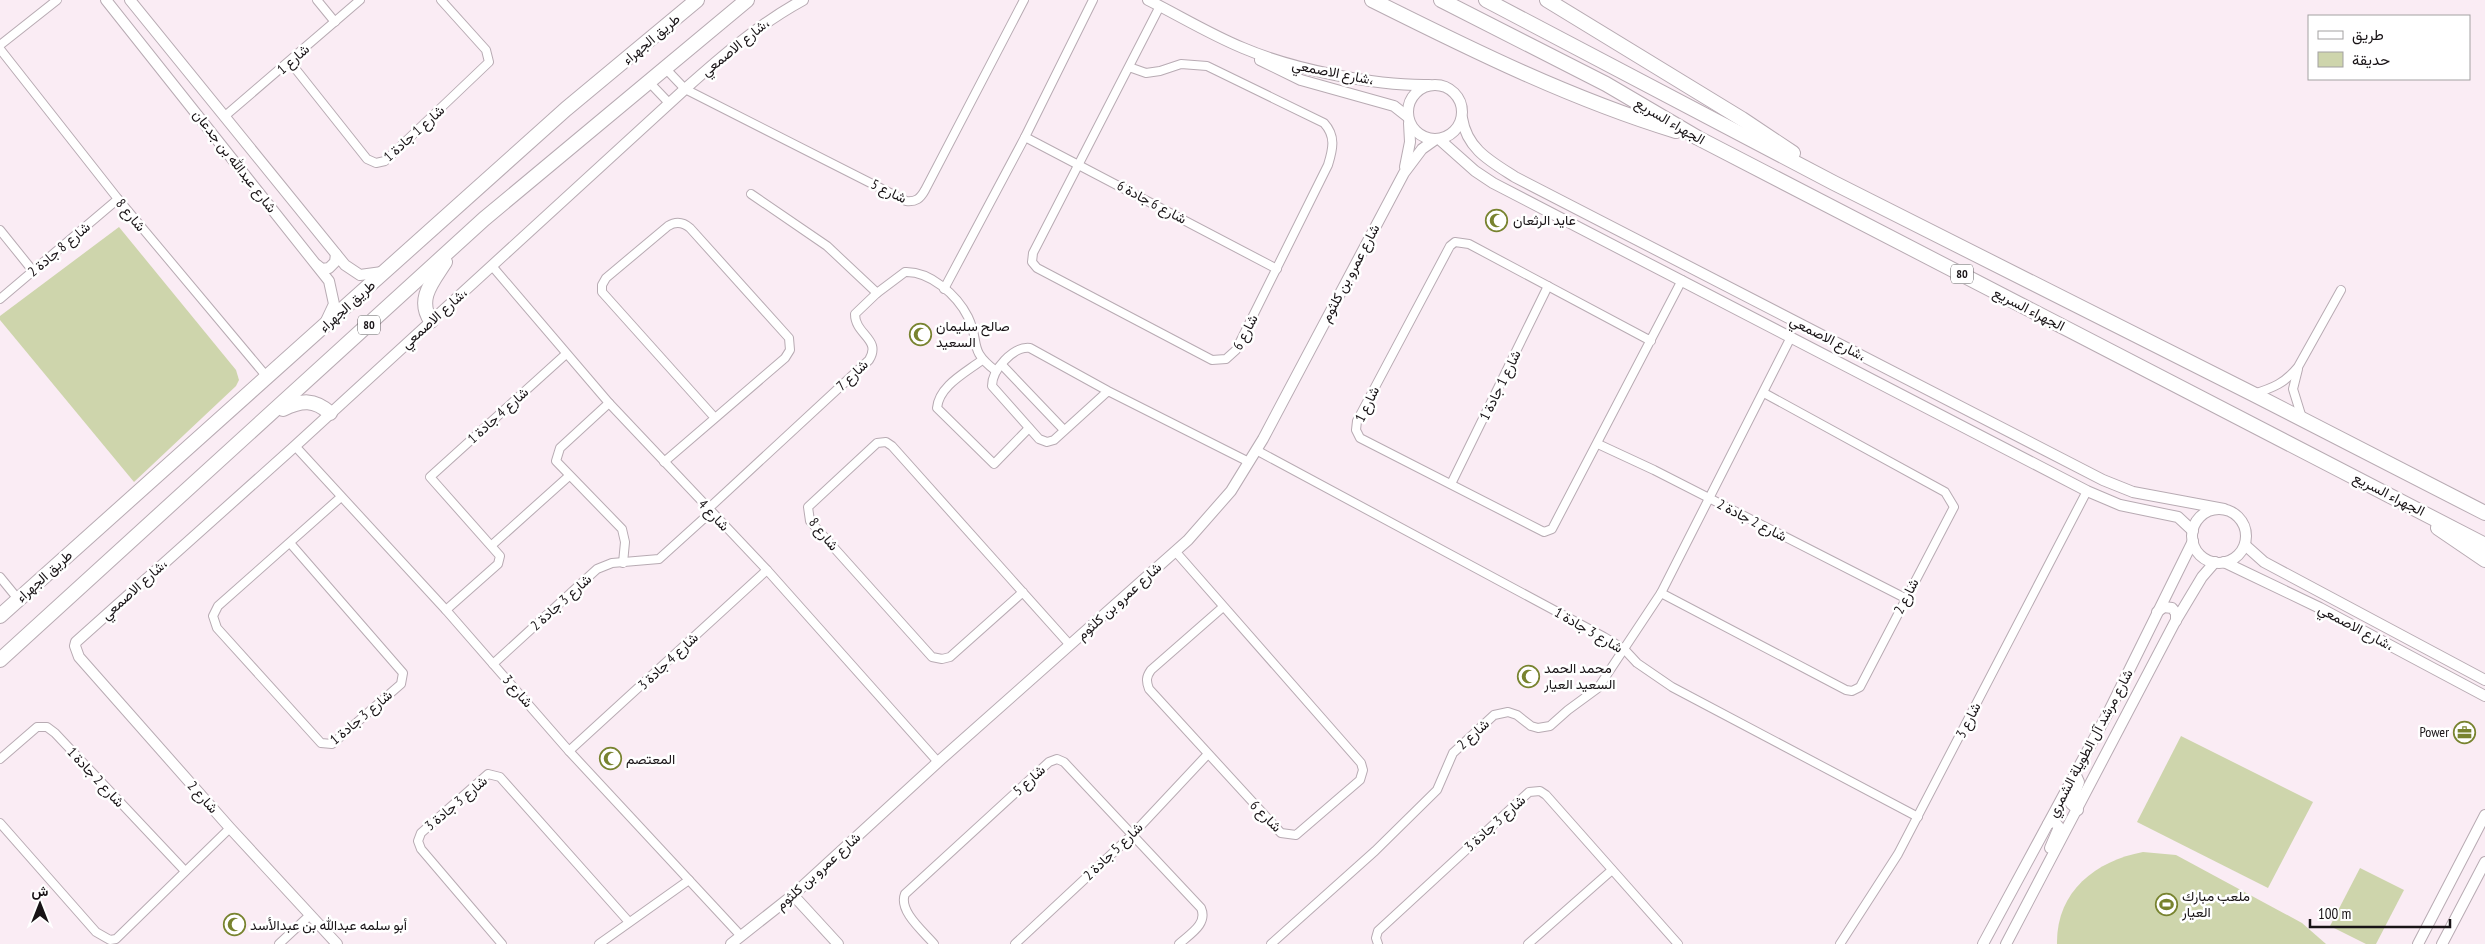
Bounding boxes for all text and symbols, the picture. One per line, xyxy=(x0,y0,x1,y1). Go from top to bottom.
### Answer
street label: طريق الجهراء xyxy=(618,10,684,68)
street label: شارع الاصمعي، xyxy=(697,14,775,82)
legend xyxy=(2308,15,2470,80)
text: طريق xyxy=(2352,25,2384,45)
street label: شارع 1 xyxy=(273,40,314,80)
text: حديقة xyxy=(2352,50,2390,69)
street label: شارع الاصمعي، xyxy=(1290,55,1375,92)
street label: الجهراء السريع xyxy=(1631,94,1708,150)
street label: شارع 1 جادة 1 xyxy=(380,101,450,167)
street label: شارع عبدالله بن جدعان xyxy=(188,106,281,217)
street label: شارع 5 xyxy=(867,175,910,209)
street label: شارع 6 جادة 6 xyxy=(1113,176,1190,230)
street label: شارع 8 xyxy=(111,195,150,236)
mosque icon: عايد الرثعان xyxy=(1485,208,1509,232)
place label: عايد الرثعان xyxy=(1513,211,1576,229)
street label: شارع 8 جادة 2 xyxy=(24,218,95,282)
street label: شارع عمرو بن كلثوم xyxy=(1317,221,1385,326)
road number: 80 xyxy=(1951,264,1973,284)
street label: طريق الجهراء xyxy=(315,276,379,336)
street label: الجهراء السريع xyxy=(1989,283,2068,337)
street label: شارع الاصمعي، xyxy=(397,284,473,355)
street label: شارع 6 xyxy=(1228,311,1264,354)
street label: شارع الاصمعي، xyxy=(1786,311,1869,368)
road number: 80 xyxy=(358,316,380,334)
place label: صالح سليمان السعيد xyxy=(936,317,1010,351)
mosque icon: صالح سليمان السعيد xyxy=(908,322,932,346)
street label: شارع 1 جادة 1 xyxy=(1475,347,1527,424)
street label: شارع 7 xyxy=(832,356,873,396)
street label: شارع 4 جادة 1 xyxy=(464,383,534,449)
street label: شارع 1 xyxy=(1351,383,1385,426)
street label: الجهراء السريع xyxy=(2349,468,2428,522)
street label: شارع 4 xyxy=(693,495,733,536)
street label: شارع 2 جادة 2 xyxy=(1713,495,1790,547)
street label: شارع 8 xyxy=(804,514,843,555)
street label: طريق الجهراء xyxy=(12,546,76,606)
street label: شارع الاصمعي، xyxy=(97,555,173,626)
street label: شارع عمرو بن كلثوم xyxy=(1073,558,1167,645)
street label: شارع 3 جادة 2 xyxy=(527,570,597,636)
street label: شارع 2 xyxy=(1889,575,1924,618)
street label: شارع الاصمعي، xyxy=(2314,600,2397,657)
street label: شارع 3 جادة 1 xyxy=(1551,603,1626,659)
street label: شارع 4 جادة 3 xyxy=(634,629,703,695)
place label: محمد الحمد السعيد العيار xyxy=(1543,659,1615,693)
mosque icon: محمد الحمد السعيد العيار xyxy=(1516,664,1540,688)
street label: شارع مرشد آل الطويلة الشمري xyxy=(2043,666,2139,821)
street label: شارع 3 xyxy=(497,671,537,712)
street label: شارع 3 جادة 1 xyxy=(326,686,397,750)
street label: شارع 3 xyxy=(1951,699,1986,742)
street label: شارع 2 xyxy=(1453,715,1494,755)
office icon: Power xyxy=(2453,720,2477,744)
place label: Power xyxy=(2419,723,2449,741)
street label: شارع 2 جادة 1 xyxy=(62,743,128,812)
mosque icon: المعتصم xyxy=(598,747,622,771)
place label: المعتصم xyxy=(626,750,675,768)
street label: شارع 5 xyxy=(1009,761,1050,801)
street label: شارع 3 جادة 3 xyxy=(421,772,492,836)
street label: شارع 2 xyxy=(182,777,222,818)
street label: شارع 3 جادة 3 xyxy=(1461,791,1531,857)
street label: شارع 6 xyxy=(1245,796,1286,837)
street label: شارع 5 جادة 2 xyxy=(1079,818,1148,885)
street label: شارع عمرو بن كلثوم xyxy=(772,828,866,915)
north arrow xyxy=(15,879,65,929)
text: ش xyxy=(32,882,49,900)
place label: ملعب مبارك العيار xyxy=(2181,887,2250,921)
sports icon: ملعب مبارك العيار xyxy=(2154,892,2178,916)
scale bar xyxy=(2310,896,2450,928)
text: 100 m xyxy=(2318,904,2351,923)
mosque icon: أبو سلمه عبدالله بن عبدالأسد xyxy=(222,913,246,937)
place label: أبو سلمه عبدالله بن عبدالأسد xyxy=(250,916,407,934)

